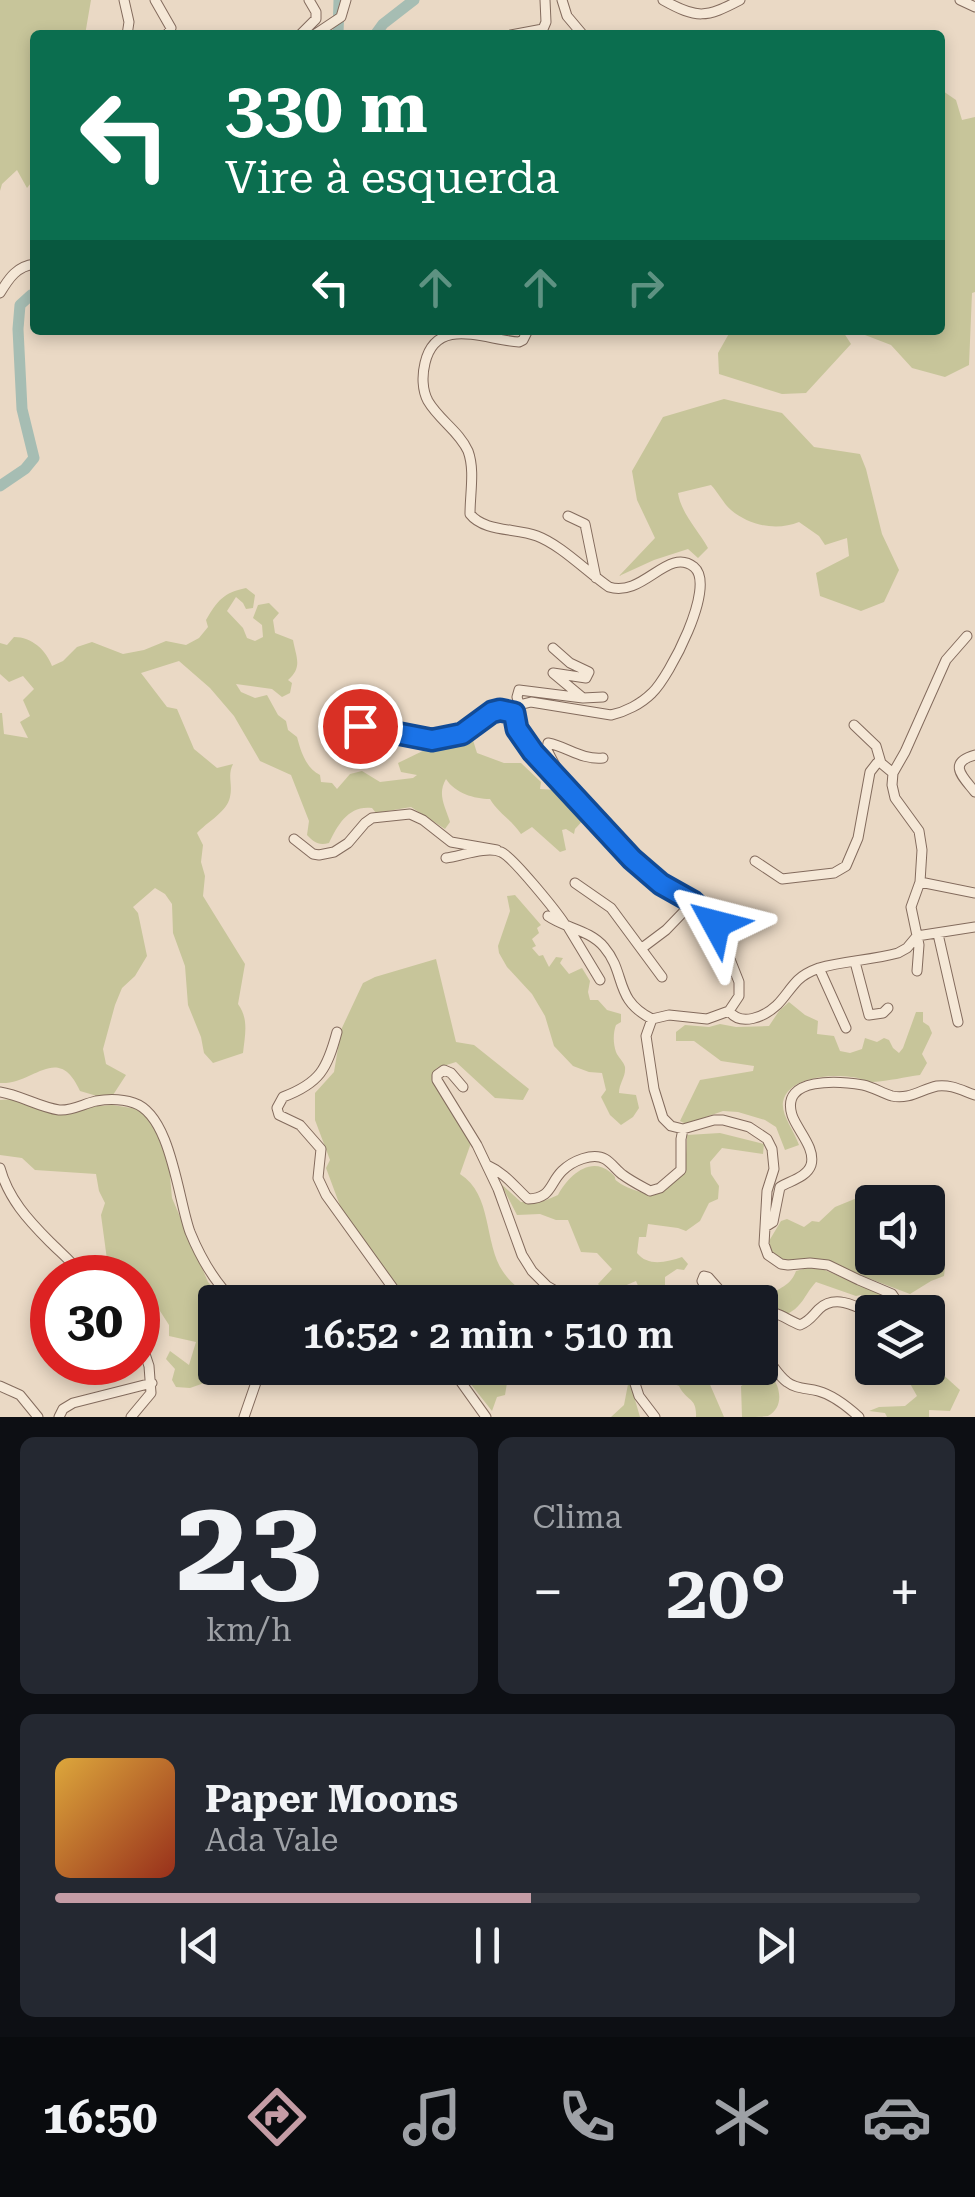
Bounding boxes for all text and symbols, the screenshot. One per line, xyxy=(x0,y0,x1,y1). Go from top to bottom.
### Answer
text: 330 m xyxy=(225,67,428,149)
icon: left xyxy=(60,70,190,200)
text: Vire à esquerda xyxy=(225,151,559,204)
icon: left xyxy=(303,260,358,315)
icon: ahead xyxy=(408,260,463,315)
icon: ahead xyxy=(513,260,568,315)
icon: right xyxy=(618,260,673,315)
pin xyxy=(318,684,403,769)
icon: arrive xyxy=(333,699,388,754)
position arrow xyxy=(664,872,768,976)
map controls xyxy=(855,1185,945,1385)
button: sound xyxy=(855,1185,945,1275)
speed limit sign: 30 xyxy=(30,1255,160,1385)
button: layers xyxy=(855,1295,945,1385)
text: 16:52 · 2 min · 510 m xyxy=(303,1313,674,1357)
text: 23 xyxy=(176,1469,322,1622)
text: Clima xyxy=(533,1498,622,1536)
text: 20° xyxy=(666,1548,787,1636)
text: − xyxy=(533,1560,563,1624)
text: + xyxy=(889,1560,920,1624)
text: km/h xyxy=(206,1611,292,1649)
text: Paper Moons xyxy=(205,1777,458,1821)
text: Ada Vale xyxy=(205,1821,338,1859)
icon: previous xyxy=(172,1918,227,1973)
icon: pause xyxy=(460,1918,515,1973)
icon: next xyxy=(748,1918,803,1973)
icon: directions xyxy=(242,2082,312,2152)
icon: music xyxy=(397,2082,467,2152)
icon: phone xyxy=(552,2082,622,2152)
icon: climate xyxy=(707,2082,777,2152)
icon: car xyxy=(862,2082,932,2152)
text: 16:50 xyxy=(43,2091,157,2144)

